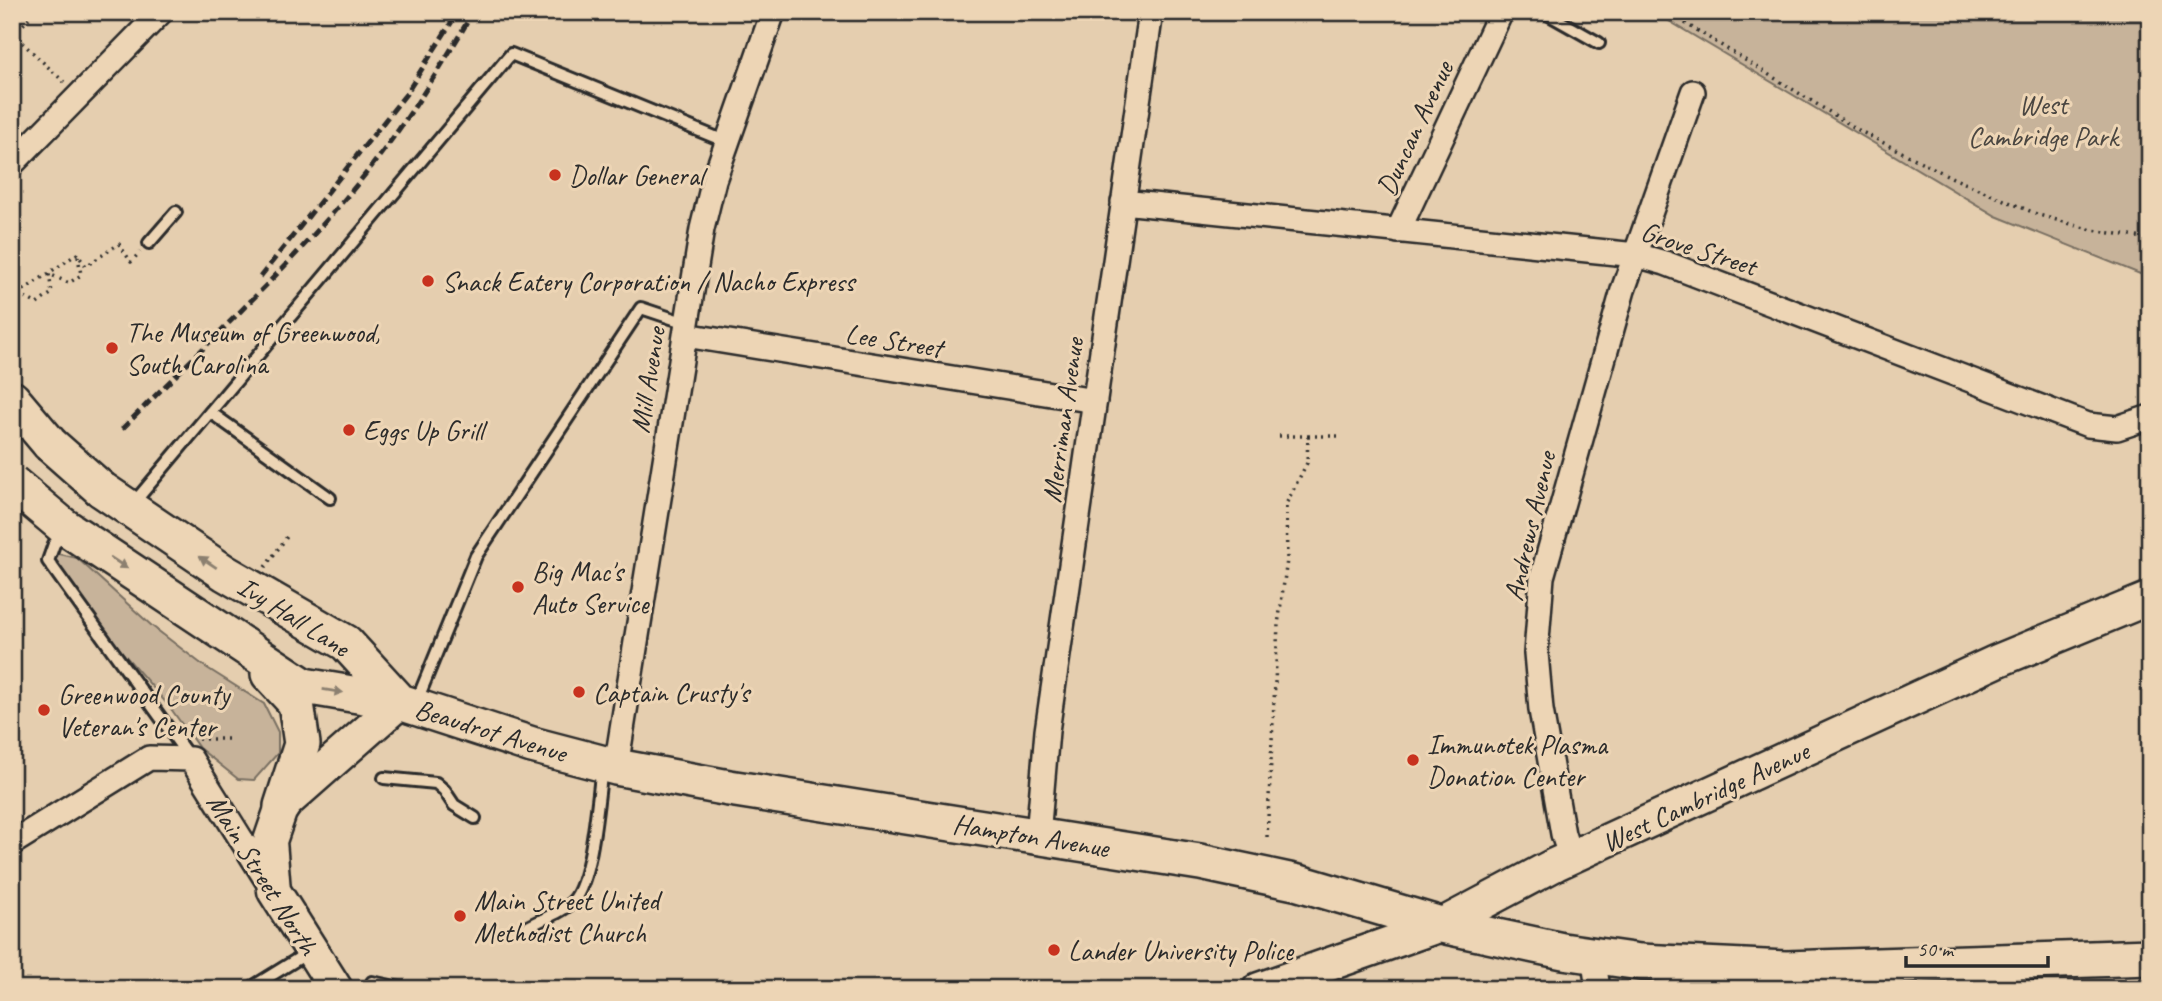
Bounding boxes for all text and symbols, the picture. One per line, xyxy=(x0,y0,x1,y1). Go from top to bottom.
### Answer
street label: Duncan Avenue xyxy=(1368,54,1462,201)
park label: West Cambridge Park xyxy=(1968,87,2121,154)
place label: Dollar General xyxy=(569,158,709,193)
marker: Dollar General xyxy=(547,167,563,183)
street label: Grove Street xyxy=(1637,213,1764,284)
place label: Snack Eatery Corporation / Nacho Express xyxy=(442,264,857,299)
marker: Snack Eatery Corporation / Nacho Express xyxy=(420,273,436,289)
place label: The Museum of Greenwood, South Carolina xyxy=(126,315,380,382)
street label: Lee Street xyxy=(843,316,948,366)
street label: Mill Avenue xyxy=(622,323,673,435)
street label: Merriman Avenue xyxy=(1034,334,1092,505)
marker: The Museum of Greenwood, South Carolina xyxy=(104,340,120,356)
place label: Eggs Up Grill xyxy=(363,413,489,448)
marker: Eggs Up Grill xyxy=(341,422,357,438)
street label: Andrews Avenue xyxy=(1495,446,1564,604)
place label: Big Mac's Auto Service xyxy=(532,554,650,621)
one-way arrow xyxy=(198,555,218,568)
one-way arrow xyxy=(109,556,128,569)
street label: Ivy Hall Lane xyxy=(231,568,358,665)
marker: Big Mac's Auto Service xyxy=(510,579,526,595)
place label: Captain Crusty's xyxy=(593,675,751,710)
place label: Greenwood County Veteran's Center xyxy=(58,677,232,744)
marker: Captain Crusty's xyxy=(571,684,587,700)
one-way arrow xyxy=(322,686,344,697)
street label: Beaudrot Avenue xyxy=(411,691,573,771)
marker: Greenwood County Veteran's Center xyxy=(36,702,52,718)
place label: Immunotek Plasma Donation Center xyxy=(1427,727,1609,794)
street label: West Cambridge Avenue xyxy=(1596,732,1816,860)
marker: Immunotek Plasma Donation Center xyxy=(1405,752,1421,768)
street label: Main Street North xyxy=(199,787,327,963)
street label: Hampton Avenue xyxy=(951,806,1113,865)
place label: Main Street United Methodist Church xyxy=(474,883,663,950)
marker: Main Street United Methodist Church xyxy=(452,908,468,924)
scale bar xyxy=(1906,924,2048,968)
place label: Lander University Police xyxy=(1068,933,1295,968)
text: 50 m xyxy=(1917,936,1955,962)
marker: Lander University Police xyxy=(1046,942,1062,958)

